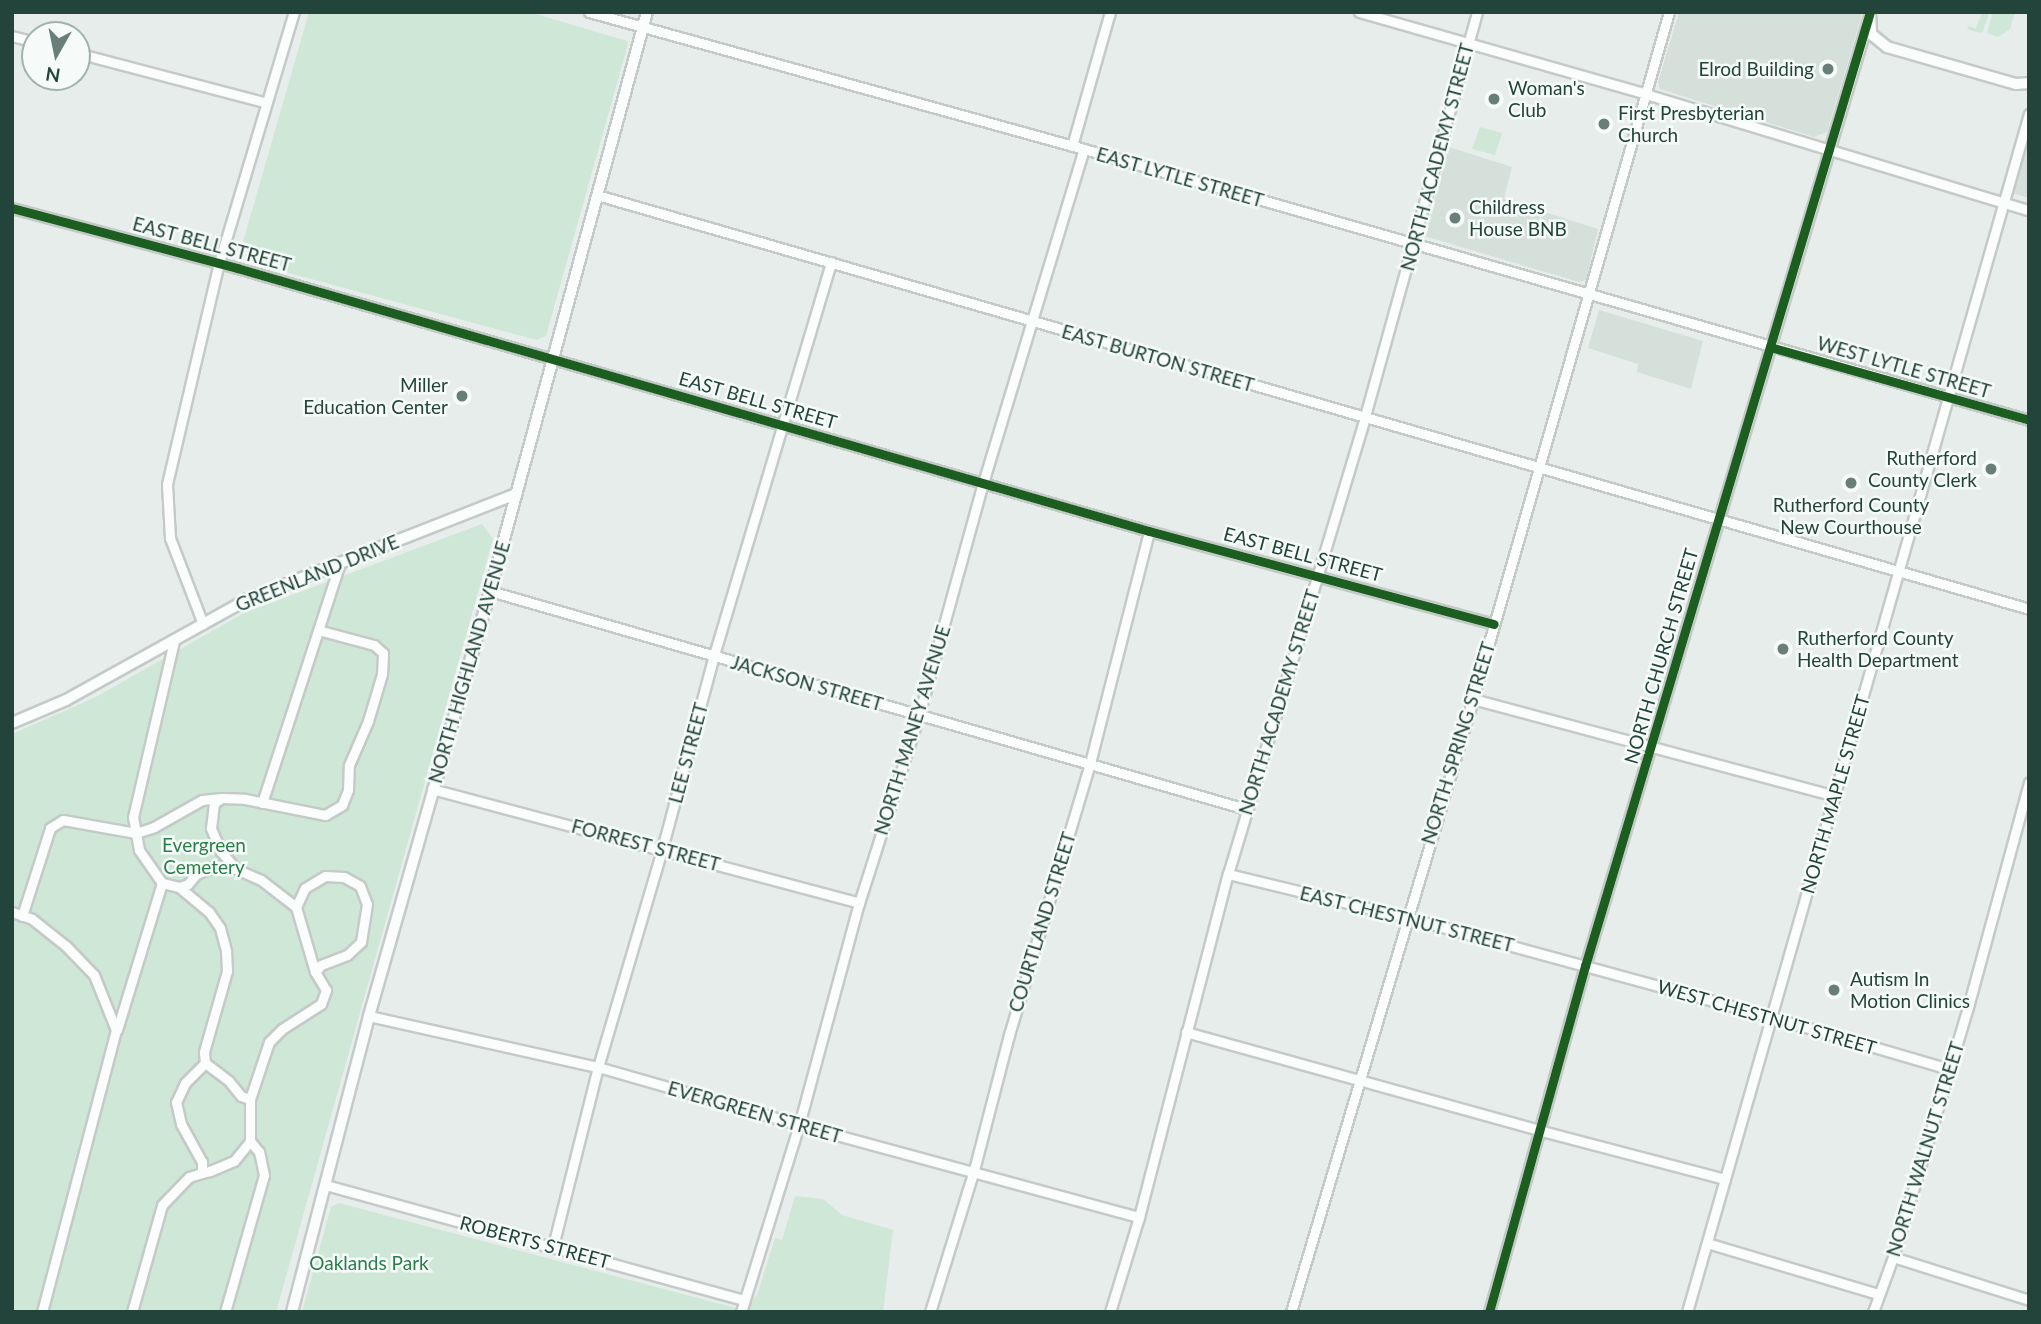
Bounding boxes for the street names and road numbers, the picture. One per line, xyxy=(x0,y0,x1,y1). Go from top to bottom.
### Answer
street label: NORTH ACADEMY STREET xyxy=(1395,40,1479,274)
street label: EAST LYTLE STREET xyxy=(1093,142,1267,212)
street label: EAST BELL STREET xyxy=(130,212,294,276)
street label: EAST BURTON STREET xyxy=(1059,320,1257,396)
street label: WEST LYTLE STREET xyxy=(1814,331,1994,403)
street label: EAST BELL STREET xyxy=(676,366,840,434)
street label: EAST BELL STREET xyxy=(1221,522,1385,586)
street label: GREENLAND DRIVE xyxy=(232,530,402,616)
street label: NORTH HIGHLAND AVENUE xyxy=(423,538,515,786)
street label: NORTH CHURCH STREET xyxy=(1619,546,1703,766)
street label: NORTH ACADEMY STREET xyxy=(1234,586,1324,818)
street label: NORTH MANEY AVENUE xyxy=(869,622,955,838)
street label: NORTH SPRING STREET xyxy=(1416,639,1500,847)
street label: JACKSON STREET xyxy=(728,650,886,716)
street label: NORTH MAPLE STREET xyxy=(1796,692,1874,896)
street label: LEE STREET xyxy=(664,700,712,806)
street label: FORREST STREET xyxy=(569,814,723,876)
street label: COURTLAND STREET xyxy=(1004,829,1080,1015)
street label: EAST CHESTNUT STREET xyxy=(1297,881,1517,957)
street label: WEST CHESTNUT STREET xyxy=(1654,975,1880,1059)
street label: NORTH WALNUT STREET xyxy=(1881,1038,1969,1260)
street label: EVERGREEN STREET xyxy=(665,1076,845,1148)
street label: ROBERTS STREET xyxy=(457,1211,613,1273)

